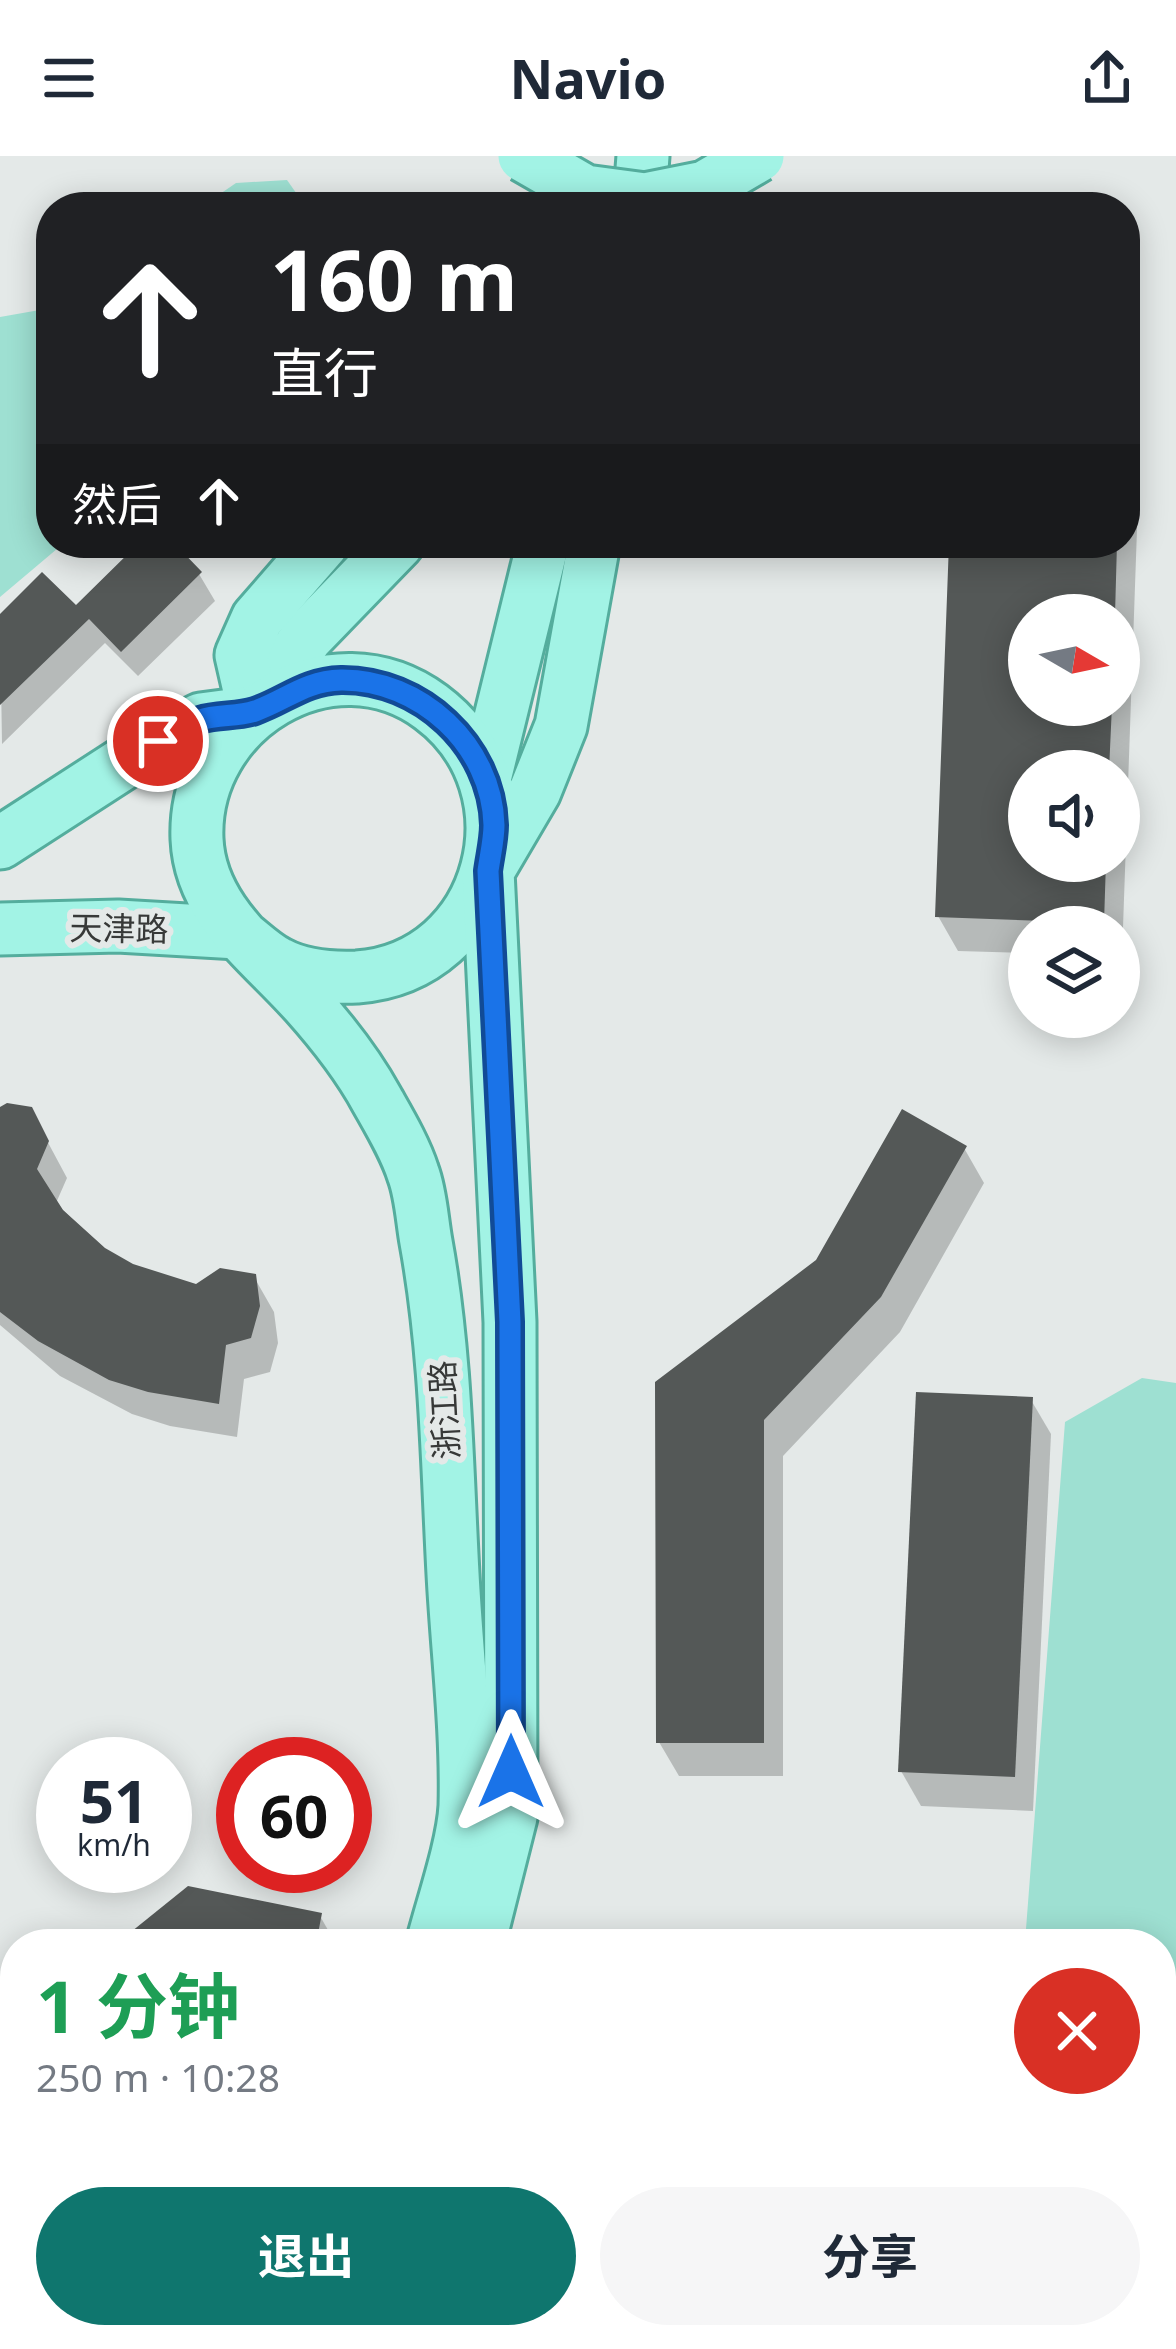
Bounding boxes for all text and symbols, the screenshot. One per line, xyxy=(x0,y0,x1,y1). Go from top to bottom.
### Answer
text: Navio xyxy=(510,41,666,115)
icon: menu xyxy=(36,45,102,111)
icon: share xyxy=(1074,45,1140,111)
text: 160 m xyxy=(270,221,518,336)
icon: ahead xyxy=(72,240,228,396)
text: 直行 xyxy=(270,335,378,409)
icon: ahead xyxy=(186,468,252,534)
text: 然后 xyxy=(72,473,162,534)
north arrow xyxy=(1008,594,1140,726)
map controls xyxy=(1008,594,1140,1038)
pin xyxy=(107,690,209,792)
icon: arrive xyxy=(125,708,191,774)
button: sound xyxy=(1008,750,1140,882)
street label: 天津路 xyxy=(69,905,169,951)
button: layers xyxy=(1008,906,1140,1038)
street label: 浙江路 xyxy=(419,1359,469,1461)
position arrow xyxy=(448,1709,574,1835)
speed limit sign: 60 xyxy=(216,1737,372,1893)
text: 51 xyxy=(80,1759,148,1841)
text: km/h xyxy=(77,1824,151,1865)
text: 1 分钟 xyxy=(36,1956,240,2054)
button: close xyxy=(1014,1968,1140,2094)
text: 250 m · 10:28 xyxy=(36,2050,280,2103)
button: 退出 xyxy=(36,2187,576,2325)
button: 分享 xyxy=(600,2187,1140,2325)

